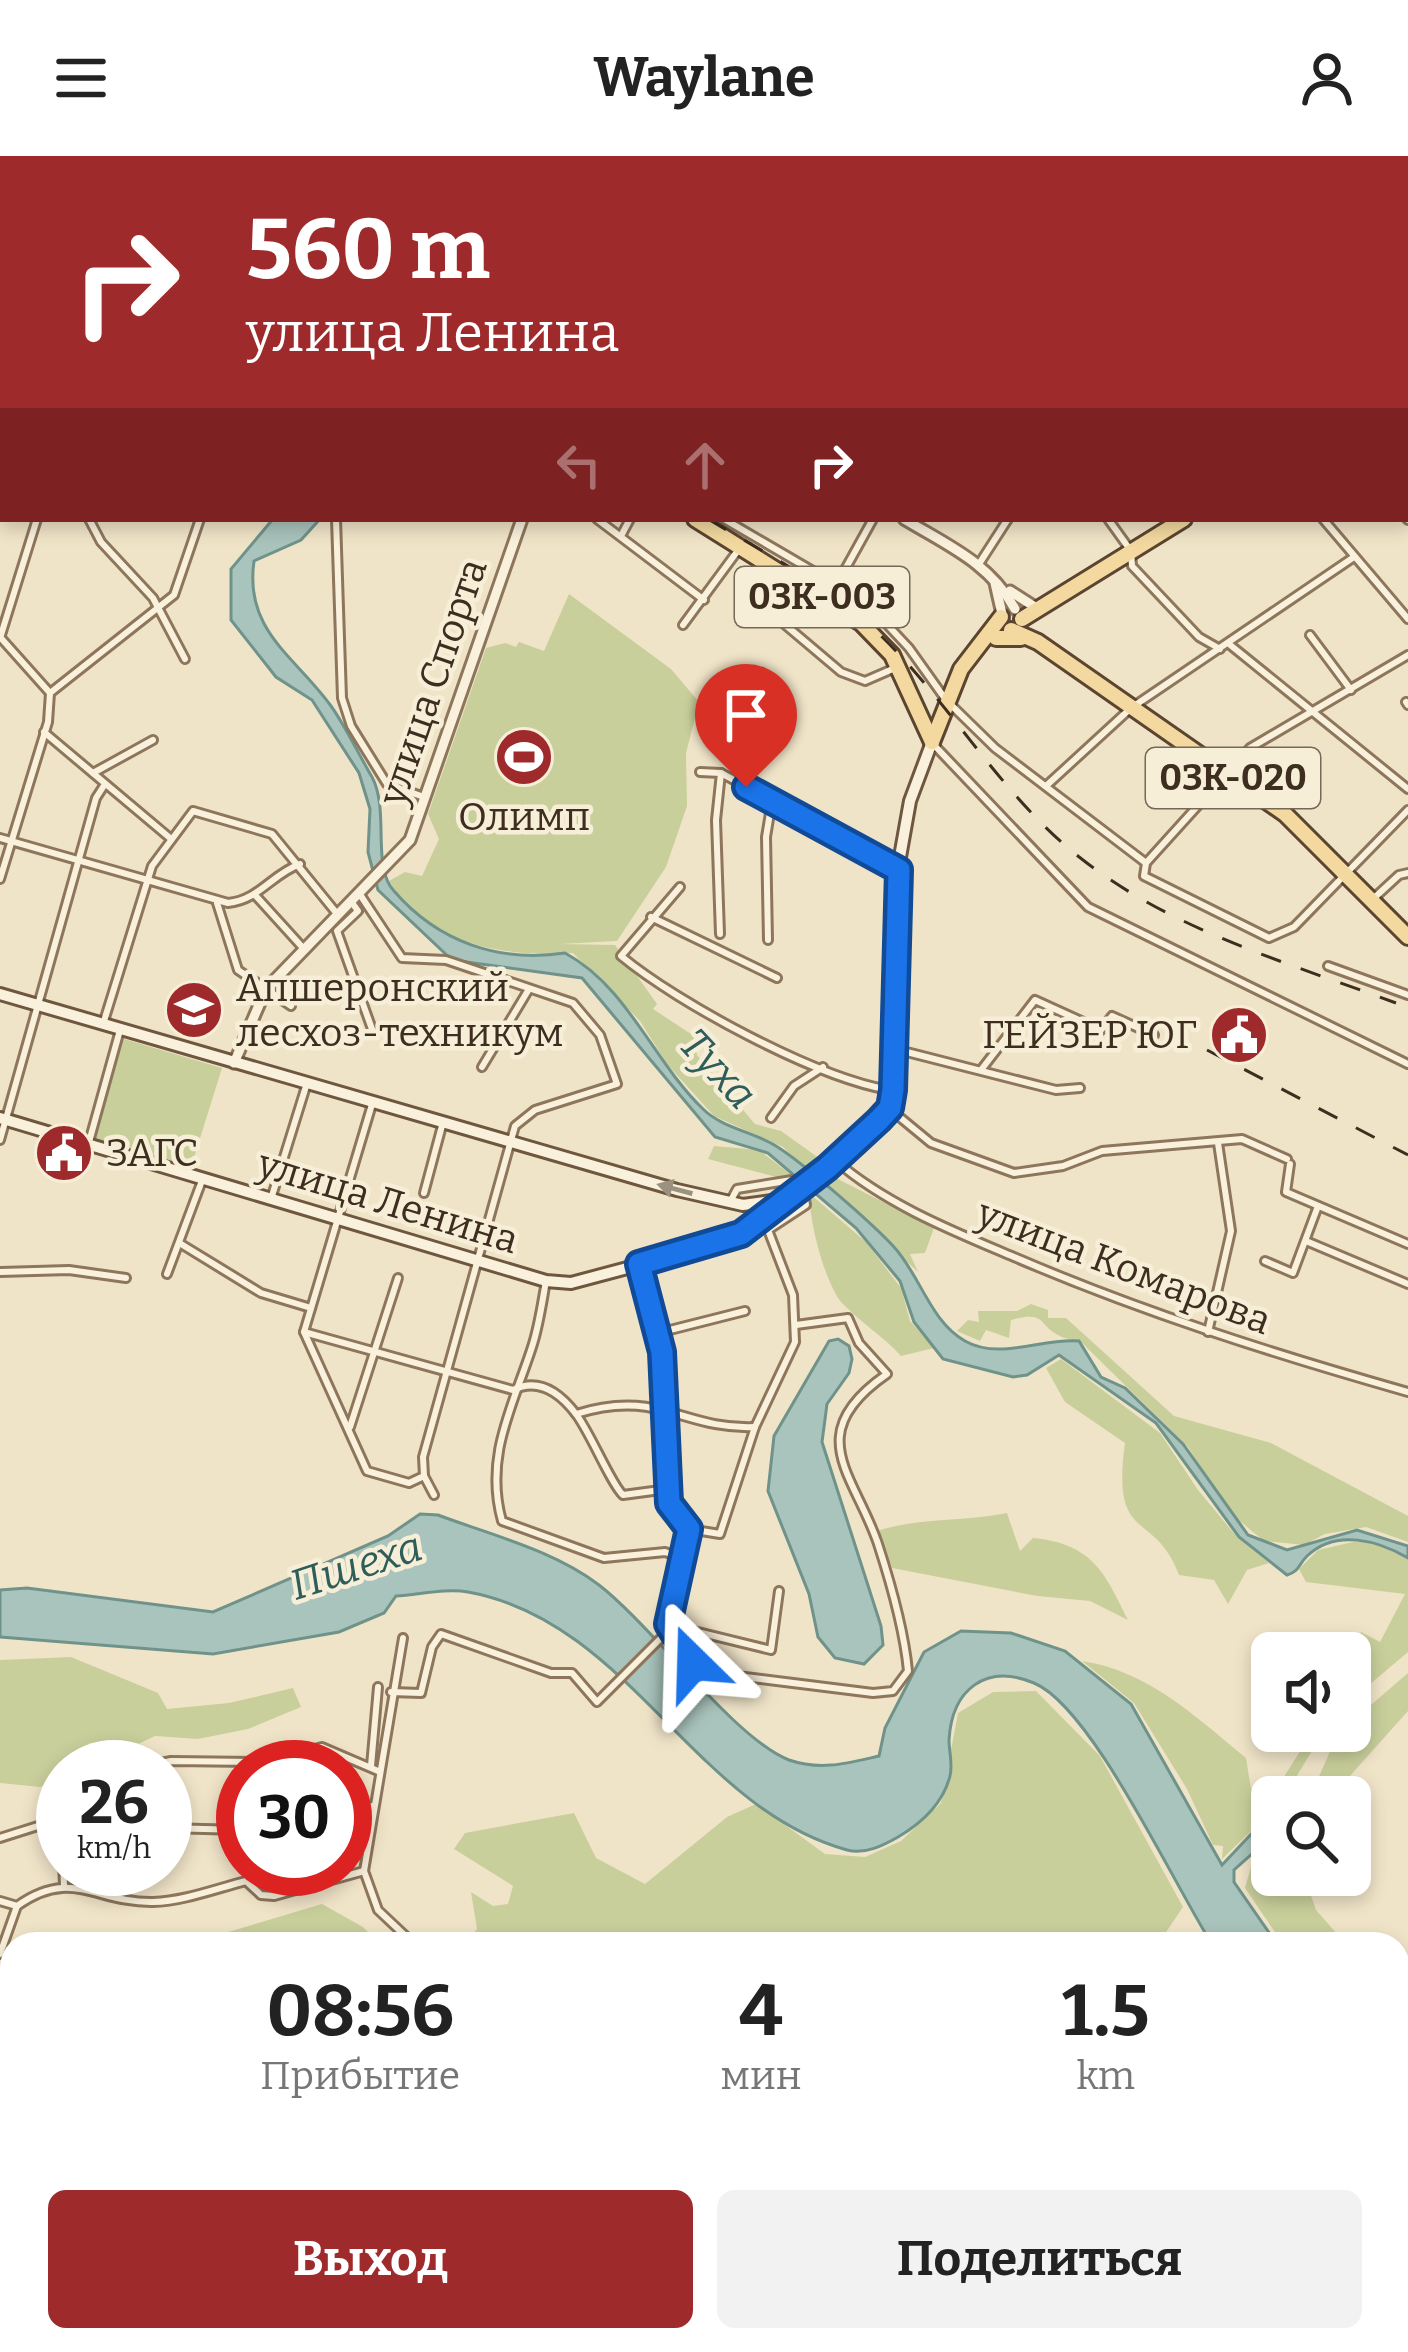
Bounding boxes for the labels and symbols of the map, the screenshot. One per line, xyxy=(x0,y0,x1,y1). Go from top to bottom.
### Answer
street label: улица Спорта xyxy=(369,553,497,812)
road number: 03К-003 xyxy=(735,567,909,627)
pin xyxy=(695,664,797,787)
sports icon: Олимп xyxy=(493,726,555,788)
road number: 03К-020 xyxy=(1146,748,1320,808)
place label: Олимп xyxy=(458,794,590,840)
place label: Апшеронский лесхоз-техникум xyxy=(236,965,563,1056)
school or university icon: Апшеронский лесхоз-техникум xyxy=(163,979,225,1041)
public building icon: ГЕЙЗЕР ЮГ xyxy=(1208,1004,1270,1066)
place label: ГЕЙЗЕР ЮГ xyxy=(982,1012,1197,1058)
water label: Туха xyxy=(669,1019,767,1119)
public building icon: ЗАГС xyxy=(33,1122,95,1184)
place label: ЗАГС xyxy=(106,1130,198,1176)
street label: улица Ленина xyxy=(251,1140,524,1263)
one-way arrow xyxy=(656,1179,693,1198)
street label: улица Комарова xyxy=(970,1189,1277,1344)
water label: Пшеха xyxy=(284,1521,428,1611)
position arrow xyxy=(630,1600,756,1726)
speed limit sign: 30 xyxy=(216,1740,372,1896)

